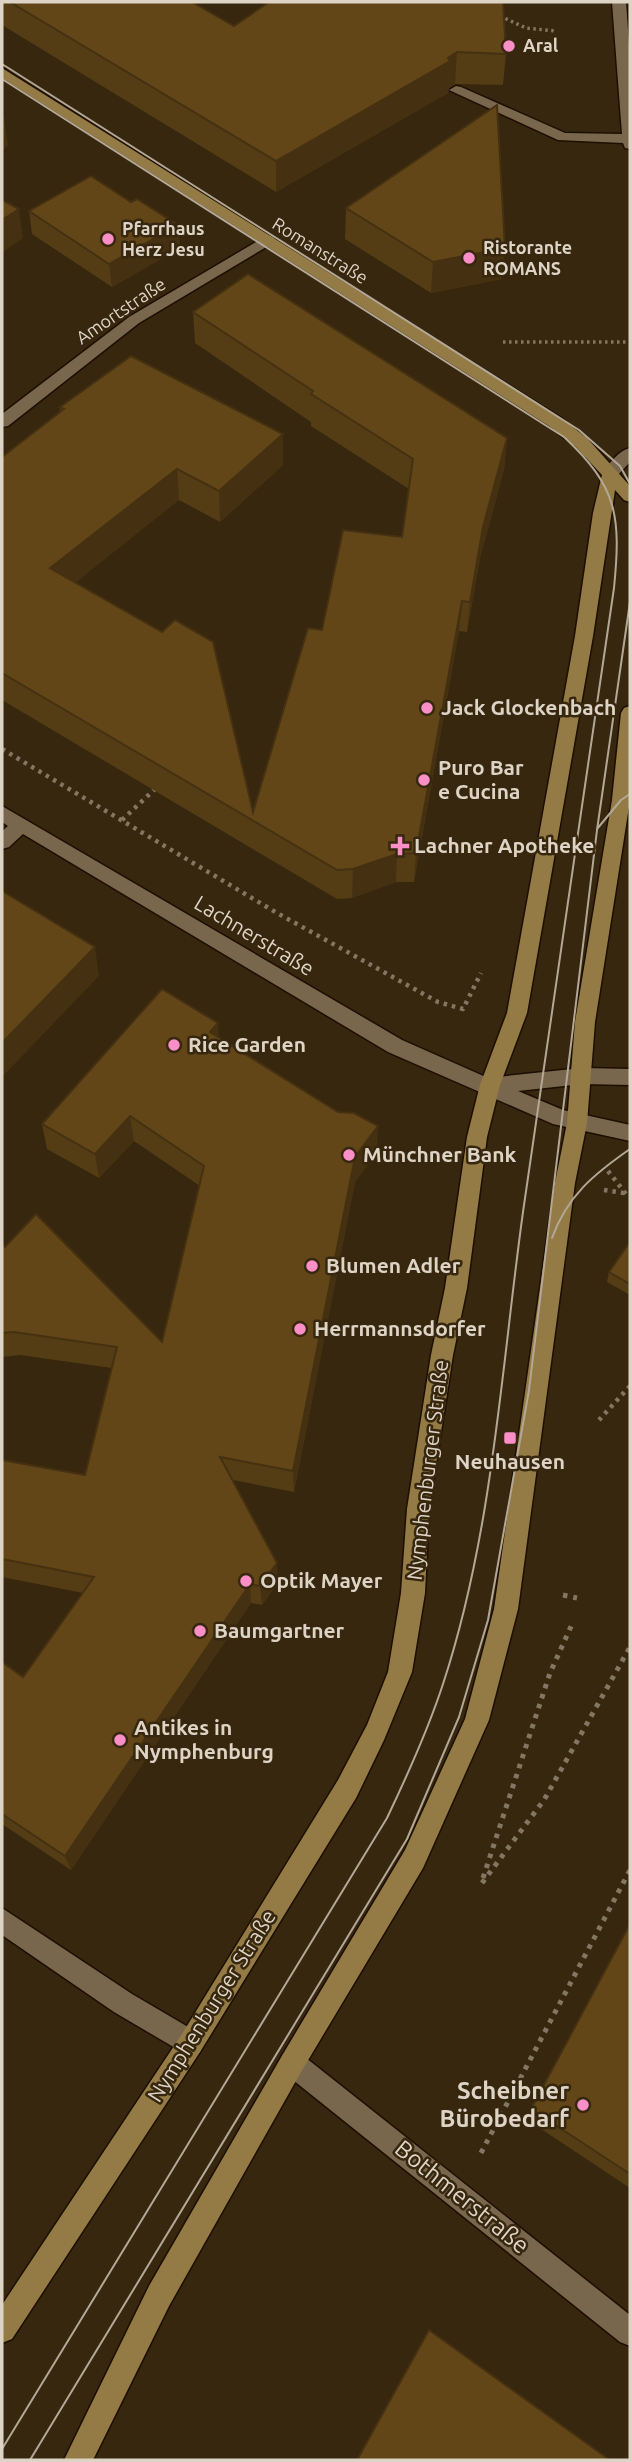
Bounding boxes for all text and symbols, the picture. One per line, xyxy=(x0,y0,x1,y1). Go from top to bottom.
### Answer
place label: Aral xyxy=(523,35,559,55)
marker: Aral xyxy=(501,38,517,54)
street label: Romanstraße xyxy=(269,213,372,287)
place label: Pfarrhaus Herz Jesu xyxy=(122,218,205,259)
marker: Pfarrhaus Herz Jesu xyxy=(100,231,116,247)
place label: Ristorante ROMANS xyxy=(483,237,572,278)
marker: Ristorante ROMANS xyxy=(461,250,477,266)
street label: Amortstraße xyxy=(72,273,169,347)
place label: Jack Glockenbach xyxy=(441,695,616,719)
marker: Jack Glockenbach xyxy=(419,700,435,716)
place label: Puro Bar e Cucina xyxy=(438,755,524,803)
marker: Puro Bar e Cucina xyxy=(416,772,432,788)
place label: Lachner Apotheke xyxy=(414,833,594,857)
marker: Lachner Apotheke xyxy=(392,838,408,854)
street label: Lachnerstraße xyxy=(190,890,319,980)
place label: Rice Garden xyxy=(188,1032,306,1056)
marker: Rice Garden xyxy=(166,1037,182,1053)
place label: Münchner Bank xyxy=(363,1142,516,1166)
marker: Münchner Bank xyxy=(341,1147,357,1163)
place label: Blumen Adler xyxy=(326,1253,461,1277)
marker: Blumen Adler xyxy=(304,1258,320,1274)
place label: Herrmannsdorfer xyxy=(314,1316,486,1340)
marker: Herrmannsdorfer xyxy=(292,1321,308,1337)
street label: Nymphenburger Straße xyxy=(402,1358,452,1582)
marker: Neuhausen xyxy=(502,1430,518,1446)
place label: Neuhausen xyxy=(455,1449,565,1473)
place label: Optik Mayer xyxy=(260,1568,383,1592)
marker: Optik Mayer xyxy=(238,1573,254,1589)
place label: Baumgartner xyxy=(214,1618,345,1642)
marker: Baumgartner xyxy=(192,1623,208,1639)
place label: Antikes in Nymphenburg xyxy=(134,1715,274,1763)
marker: Antikes in Nymphenburg xyxy=(112,1732,128,1748)
street label: Nymphenburger Straße xyxy=(142,1905,280,2106)
place label: Scheibner Bürobedarf xyxy=(440,2077,570,2132)
marker: Scheibner Bürobedarf xyxy=(575,2097,591,2113)
street label: Bothmerstraße xyxy=(390,2134,535,2259)

